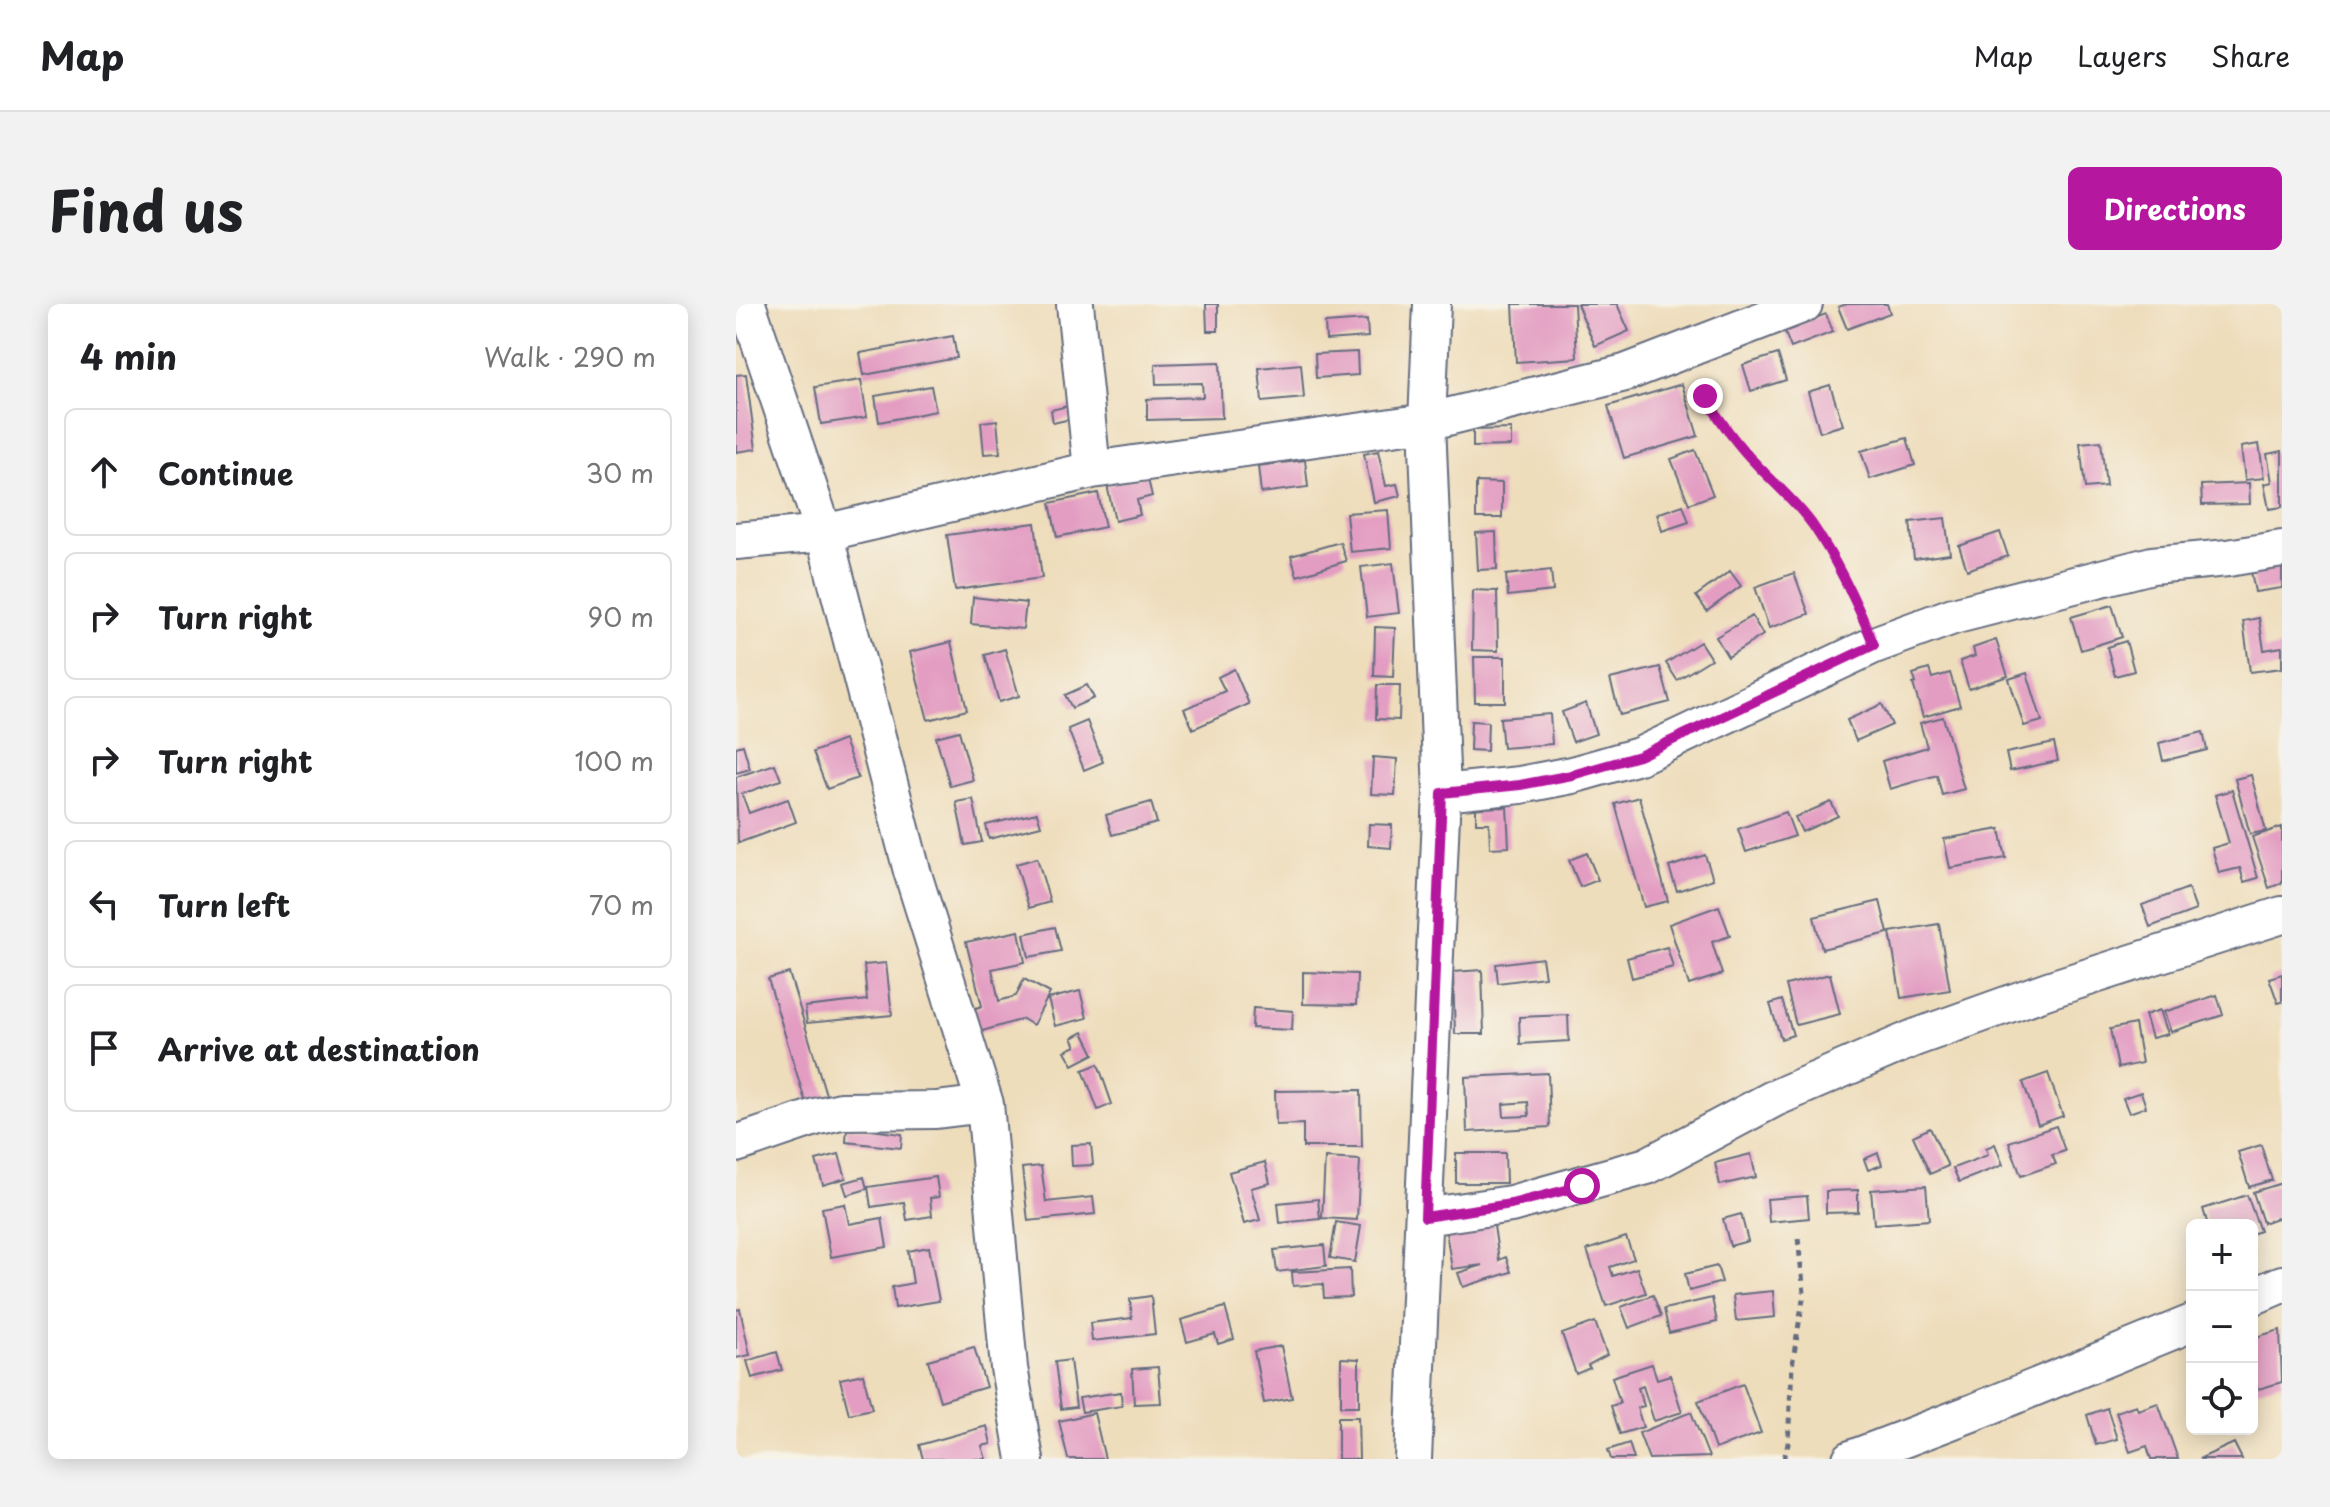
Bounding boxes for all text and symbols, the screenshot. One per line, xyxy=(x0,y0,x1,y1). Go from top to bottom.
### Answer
text: Map xyxy=(40,27,124,84)
text: Map xyxy=(1973,34,2033,77)
text: Layers xyxy=(2077,34,2167,77)
text: Share xyxy=(2211,34,2290,77)
text: Find us xyxy=(48,166,244,251)
button: Directions xyxy=(2068,167,2282,250)
text: 4 min xyxy=(80,330,177,382)
text: Walk · 290 m xyxy=(484,337,656,376)
route end xyxy=(1687,378,1723,414)
icon: ahead xyxy=(82,450,126,494)
text: Continue xyxy=(158,450,293,495)
text: 30 m xyxy=(586,453,654,492)
icon: right xyxy=(82,594,126,638)
text: Turn right xyxy=(158,594,313,639)
text: 90 m xyxy=(587,597,654,636)
icon: right xyxy=(82,738,126,782)
text: Turn right xyxy=(158,738,313,783)
text: 100 m xyxy=(574,741,654,780)
icon: left xyxy=(82,882,126,926)
text: Turn left xyxy=(158,882,290,927)
text: 70 m xyxy=(589,885,654,924)
icon: arrive xyxy=(82,1026,126,1070)
text: Arrive at destination xyxy=(158,1026,480,1071)
route start xyxy=(1564,1168,1600,1204)
map controls xyxy=(2186,1219,2258,1435)
button: + xyxy=(2186,1219,2258,1291)
button: − xyxy=(2186,1291,2258,1363)
button: locate xyxy=(2186,1363,2258,1435)

